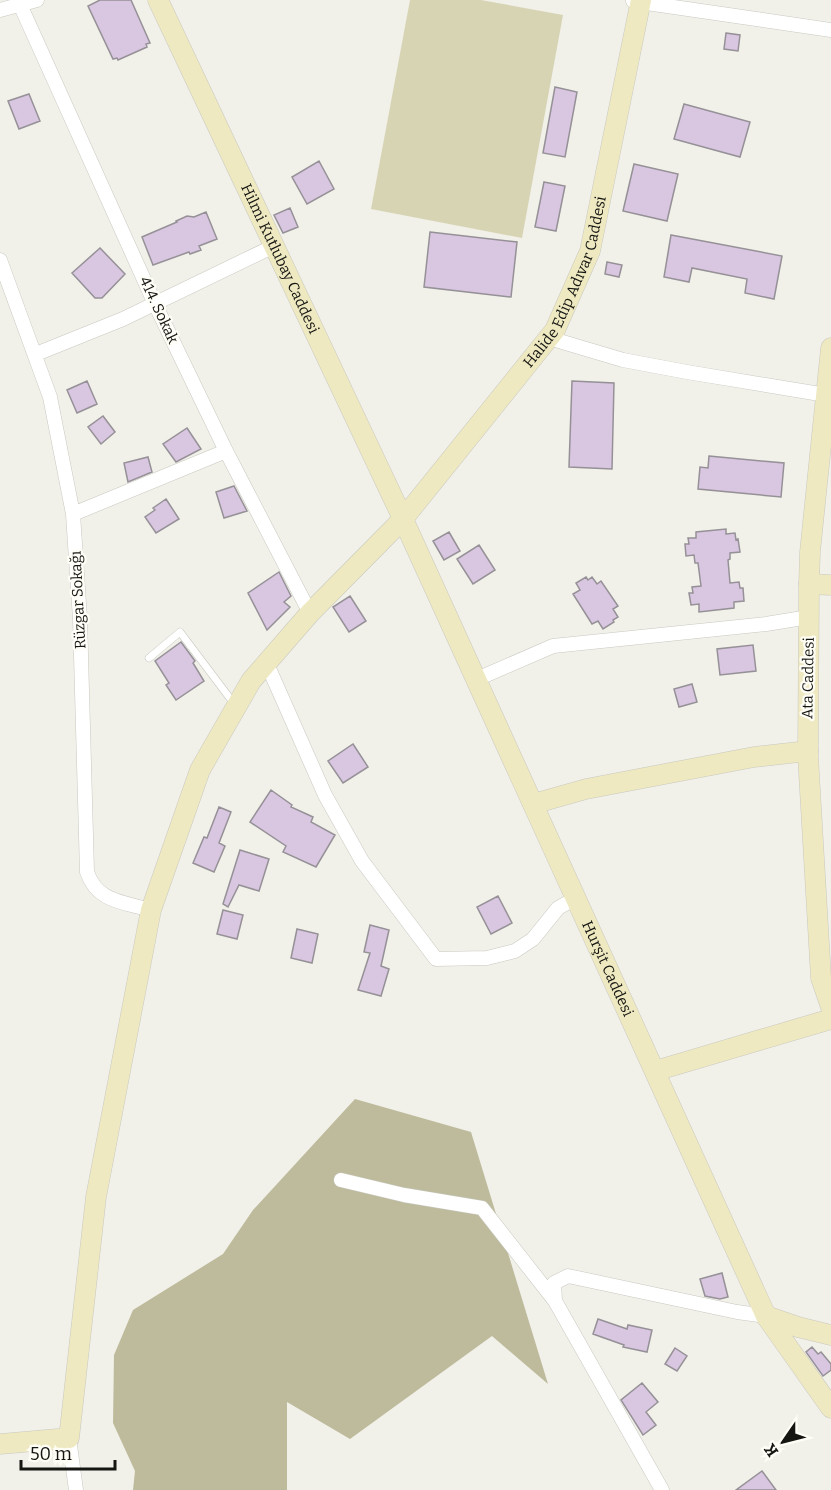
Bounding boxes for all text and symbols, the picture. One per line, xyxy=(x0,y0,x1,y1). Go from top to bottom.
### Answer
street label: Hilmi Kutlubay Caddesi xyxy=(237,181,323,337)
street label: Halide Edip Adıvar Caddesi xyxy=(519,194,610,371)
street label: 414. Sokak xyxy=(136,274,183,347)
street label: Rüzgar Sokağı xyxy=(66,550,90,650)
street label: Ata Caddesi xyxy=(798,636,818,719)
street label: Hurşit Caddesi xyxy=(578,918,638,1020)
north arrow xyxy=(753,1412,813,1472)
scale bar xyxy=(21,1433,116,1471)
text: K xyxy=(760,1440,782,1460)
text: 50 m xyxy=(30,1443,72,1465)

